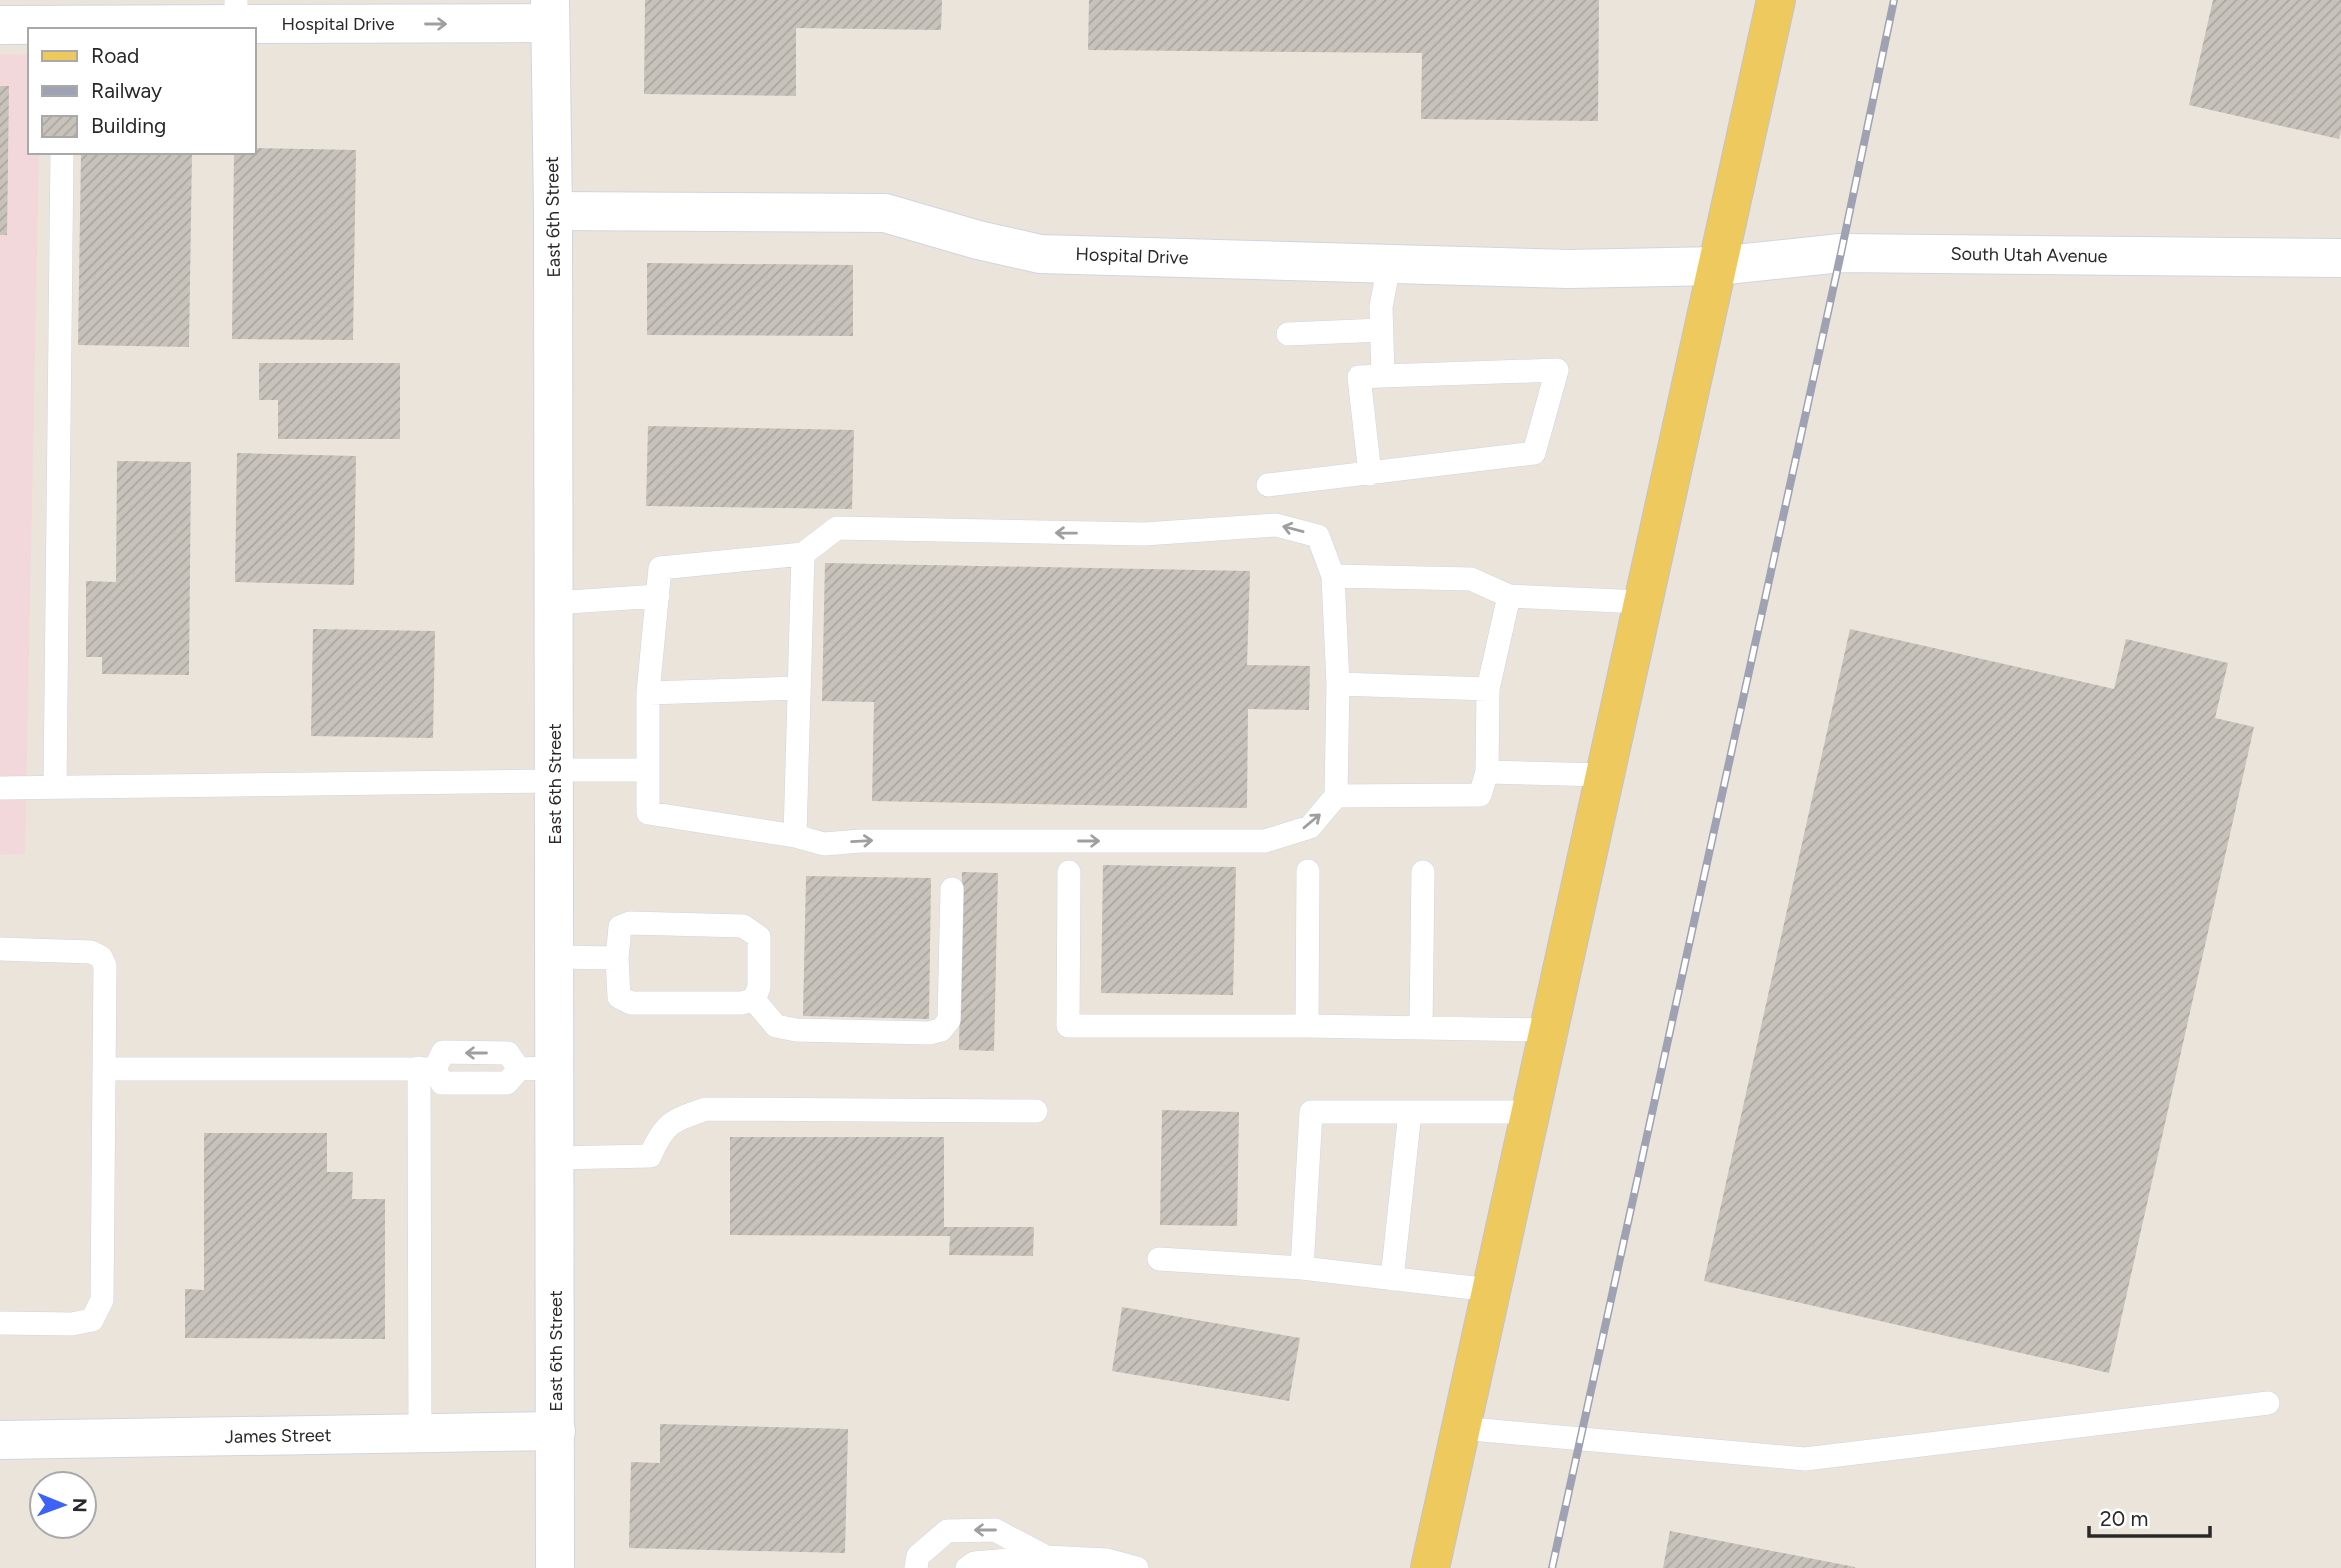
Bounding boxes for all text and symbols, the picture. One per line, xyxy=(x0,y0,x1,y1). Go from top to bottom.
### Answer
street label: Hospital Drive xyxy=(281,13,395,35)
one-way arrow xyxy=(424,17,447,31)
legend xyxy=(28,28,256,154)
text: Road xyxy=(91,43,139,68)
text: Railway xyxy=(91,78,162,103)
text: Building xyxy=(91,113,166,138)
street label: East 6th Street xyxy=(541,156,565,278)
street label: Hospital Drive xyxy=(1075,243,1189,269)
street label: South Utah Avenue xyxy=(1950,243,2108,267)
one-way arrow xyxy=(1282,522,1304,535)
one-way arrow xyxy=(1055,526,1078,539)
street label: East 6th Street xyxy=(544,723,566,845)
one-way arrow xyxy=(1303,814,1321,830)
one-way arrow xyxy=(1078,834,1101,848)
one-way arrow xyxy=(850,835,873,848)
one-way arrow xyxy=(465,1046,488,1060)
street label: East 6th Street xyxy=(545,1290,567,1412)
street label: James Street xyxy=(224,1424,332,1448)
north arrow xyxy=(28,1470,98,1540)
scale bar xyxy=(2089,1494,2210,1538)
text: N xyxy=(68,1498,91,1513)
text: 20 m xyxy=(2100,1506,2148,1531)
one-way arrow xyxy=(974,1523,997,1537)

